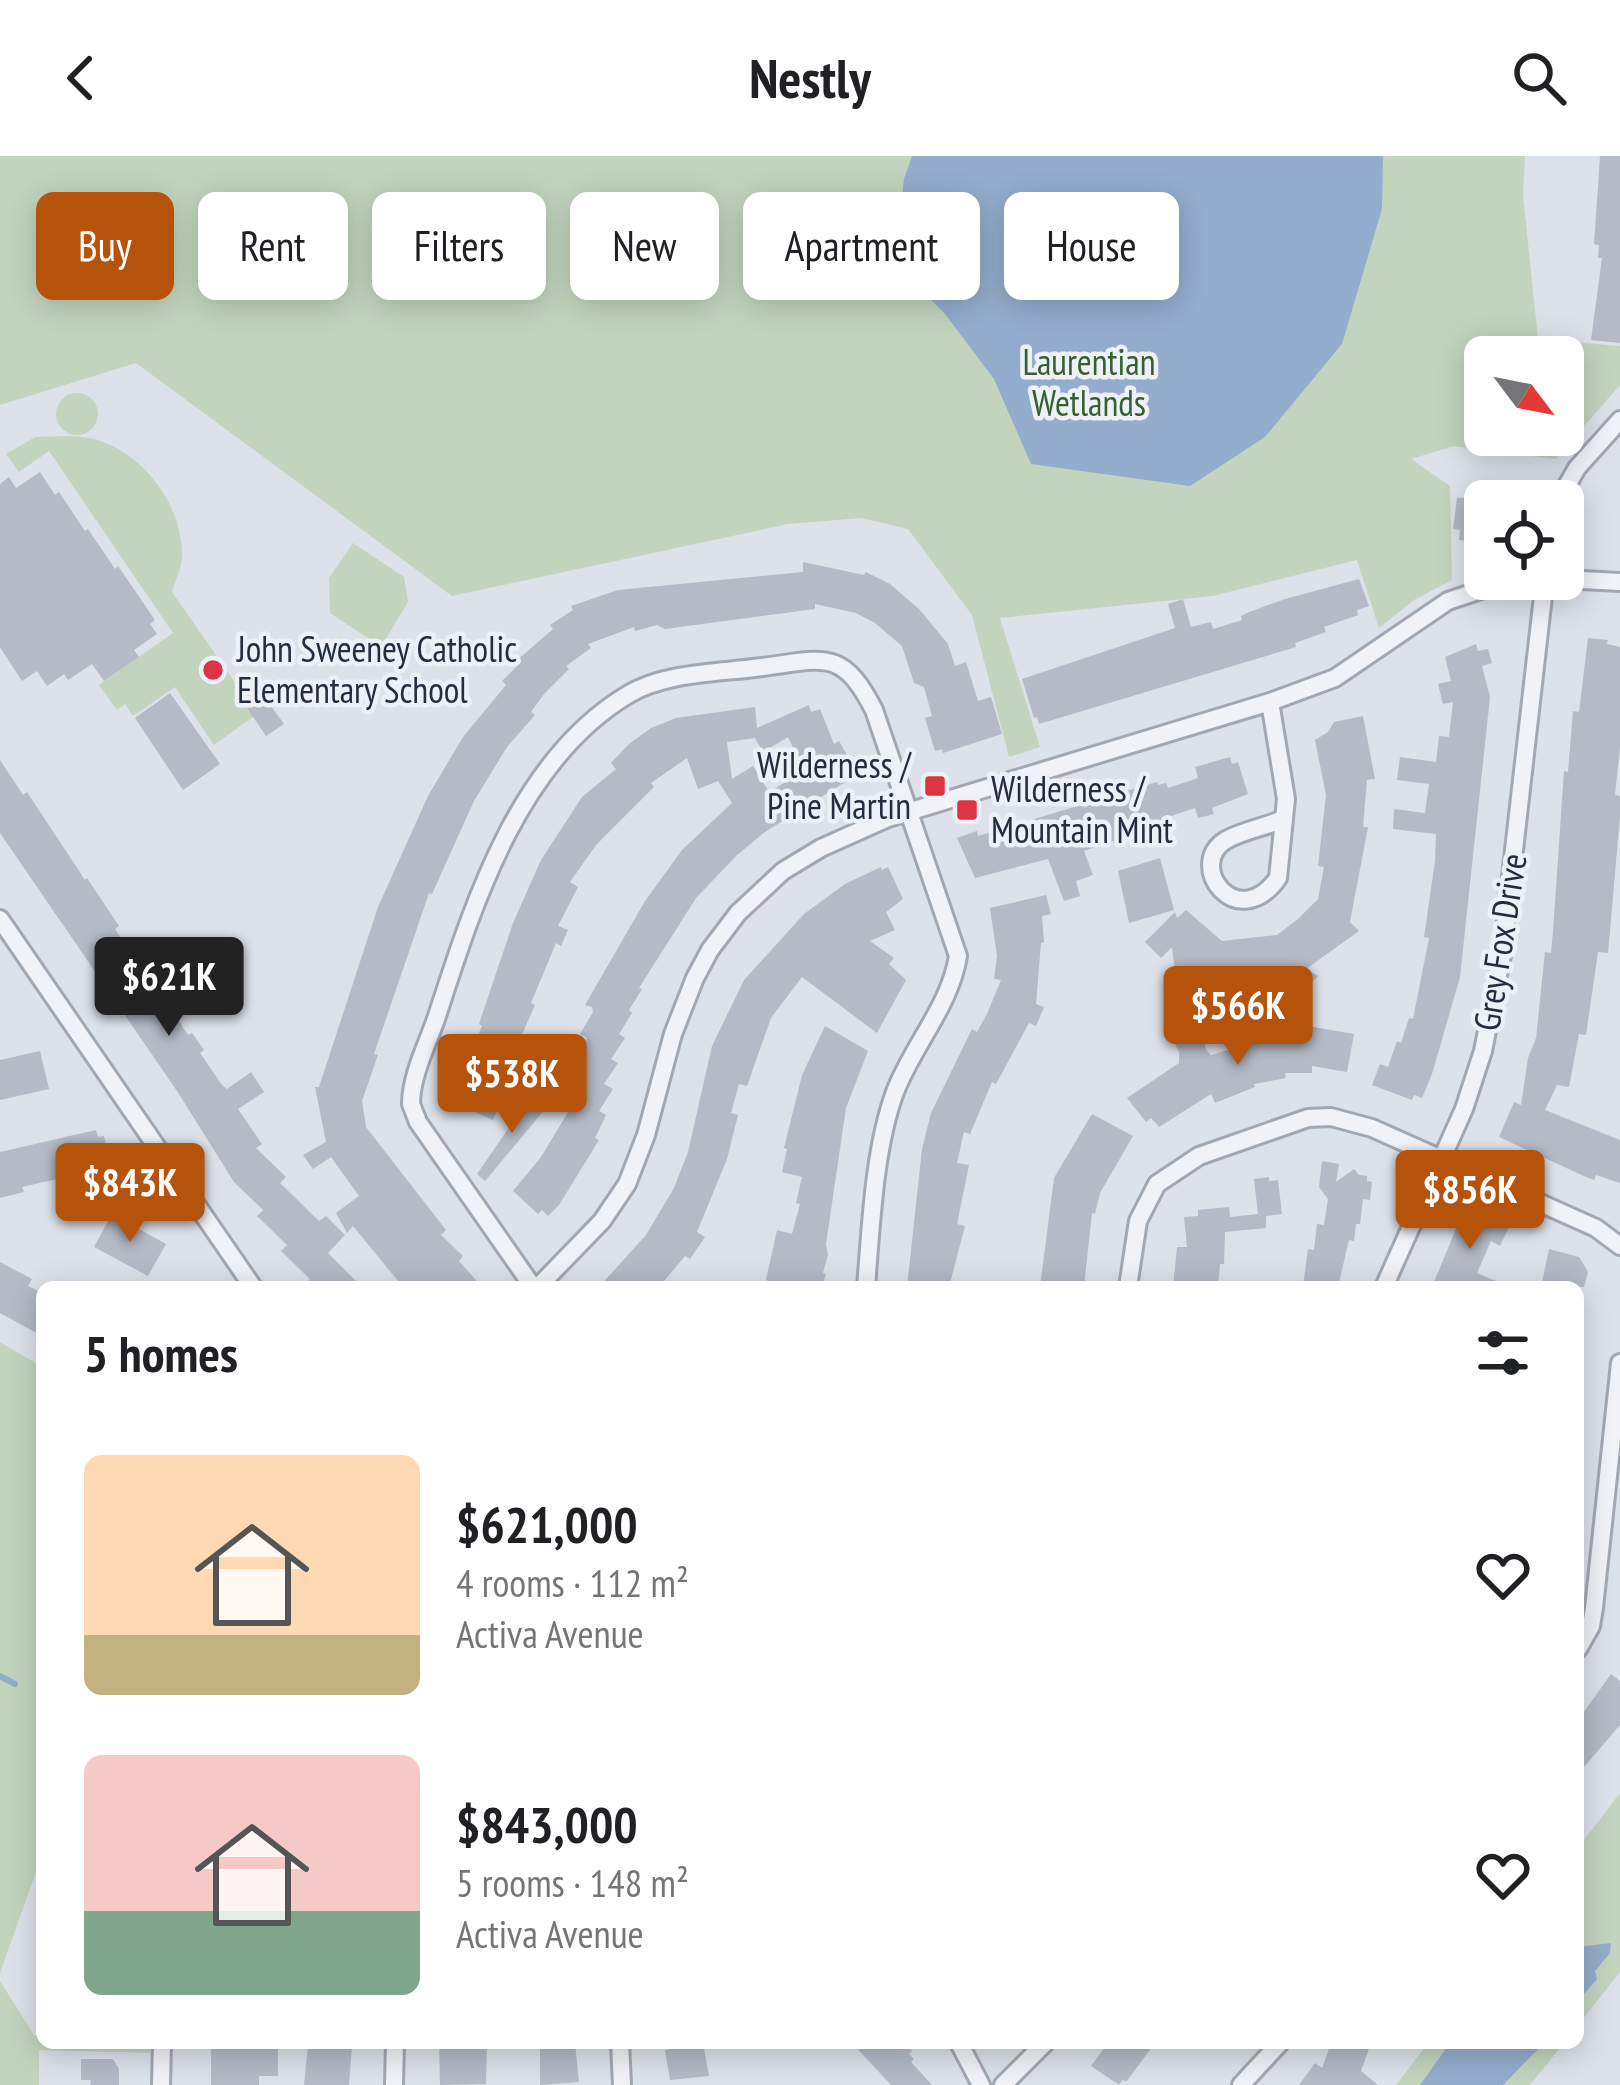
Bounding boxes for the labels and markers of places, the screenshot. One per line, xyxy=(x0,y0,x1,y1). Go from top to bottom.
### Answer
place label: John Sweeney Catholic Elementary School xyxy=(236,625,517,713)
marker: John Sweeney Catholic Elementary School xyxy=(200,657,226,683)
place label: Wilderness / Pine Martin xyxy=(757,741,912,829)
place label: Wilderness / Mountain Mint xyxy=(991,765,1173,853)
marker: Wilderness / Pine Martin xyxy=(922,773,948,799)
marker: Wilderness / Mountain Mint xyxy=(954,797,980,823)
pin: $621K xyxy=(85,937,253,1039)
pin: $566K xyxy=(1154,966,1322,1068)
pin: $538K xyxy=(428,1034,596,1136)
pin: $843K xyxy=(46,1143,214,1245)
pin: $856K xyxy=(1386,1150,1554,1252)

